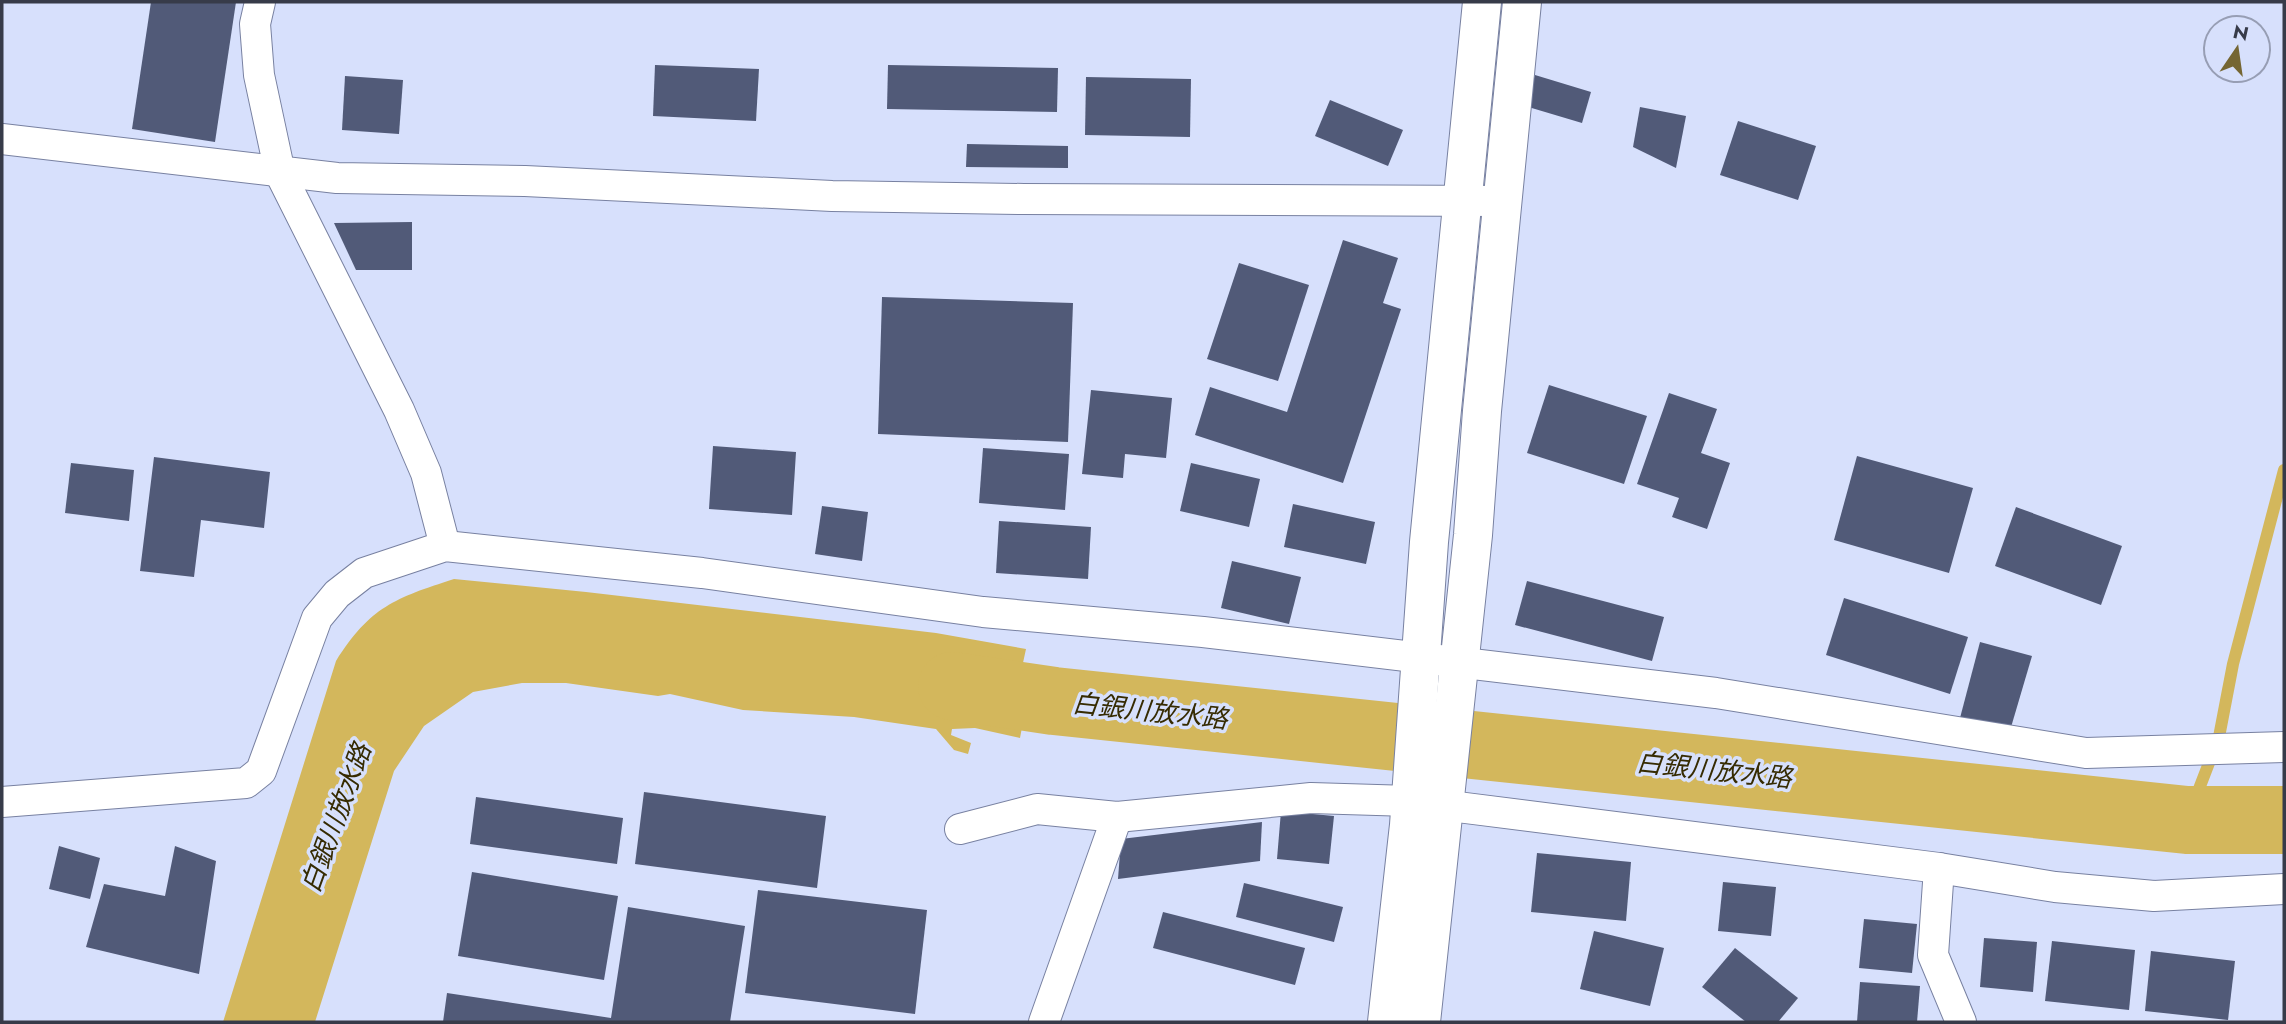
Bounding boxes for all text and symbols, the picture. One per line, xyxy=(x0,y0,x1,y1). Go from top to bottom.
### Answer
north arrow xyxy=(2202,14,2272,84)
text: N xyxy=(2230,18,2251,48)
water label: 白銀川放水路 xyxy=(1070,684,1232,738)
water label: 白銀川放水路 xyxy=(291,736,381,898)
water label: 白銀川放水路 xyxy=(1634,743,1796,797)

